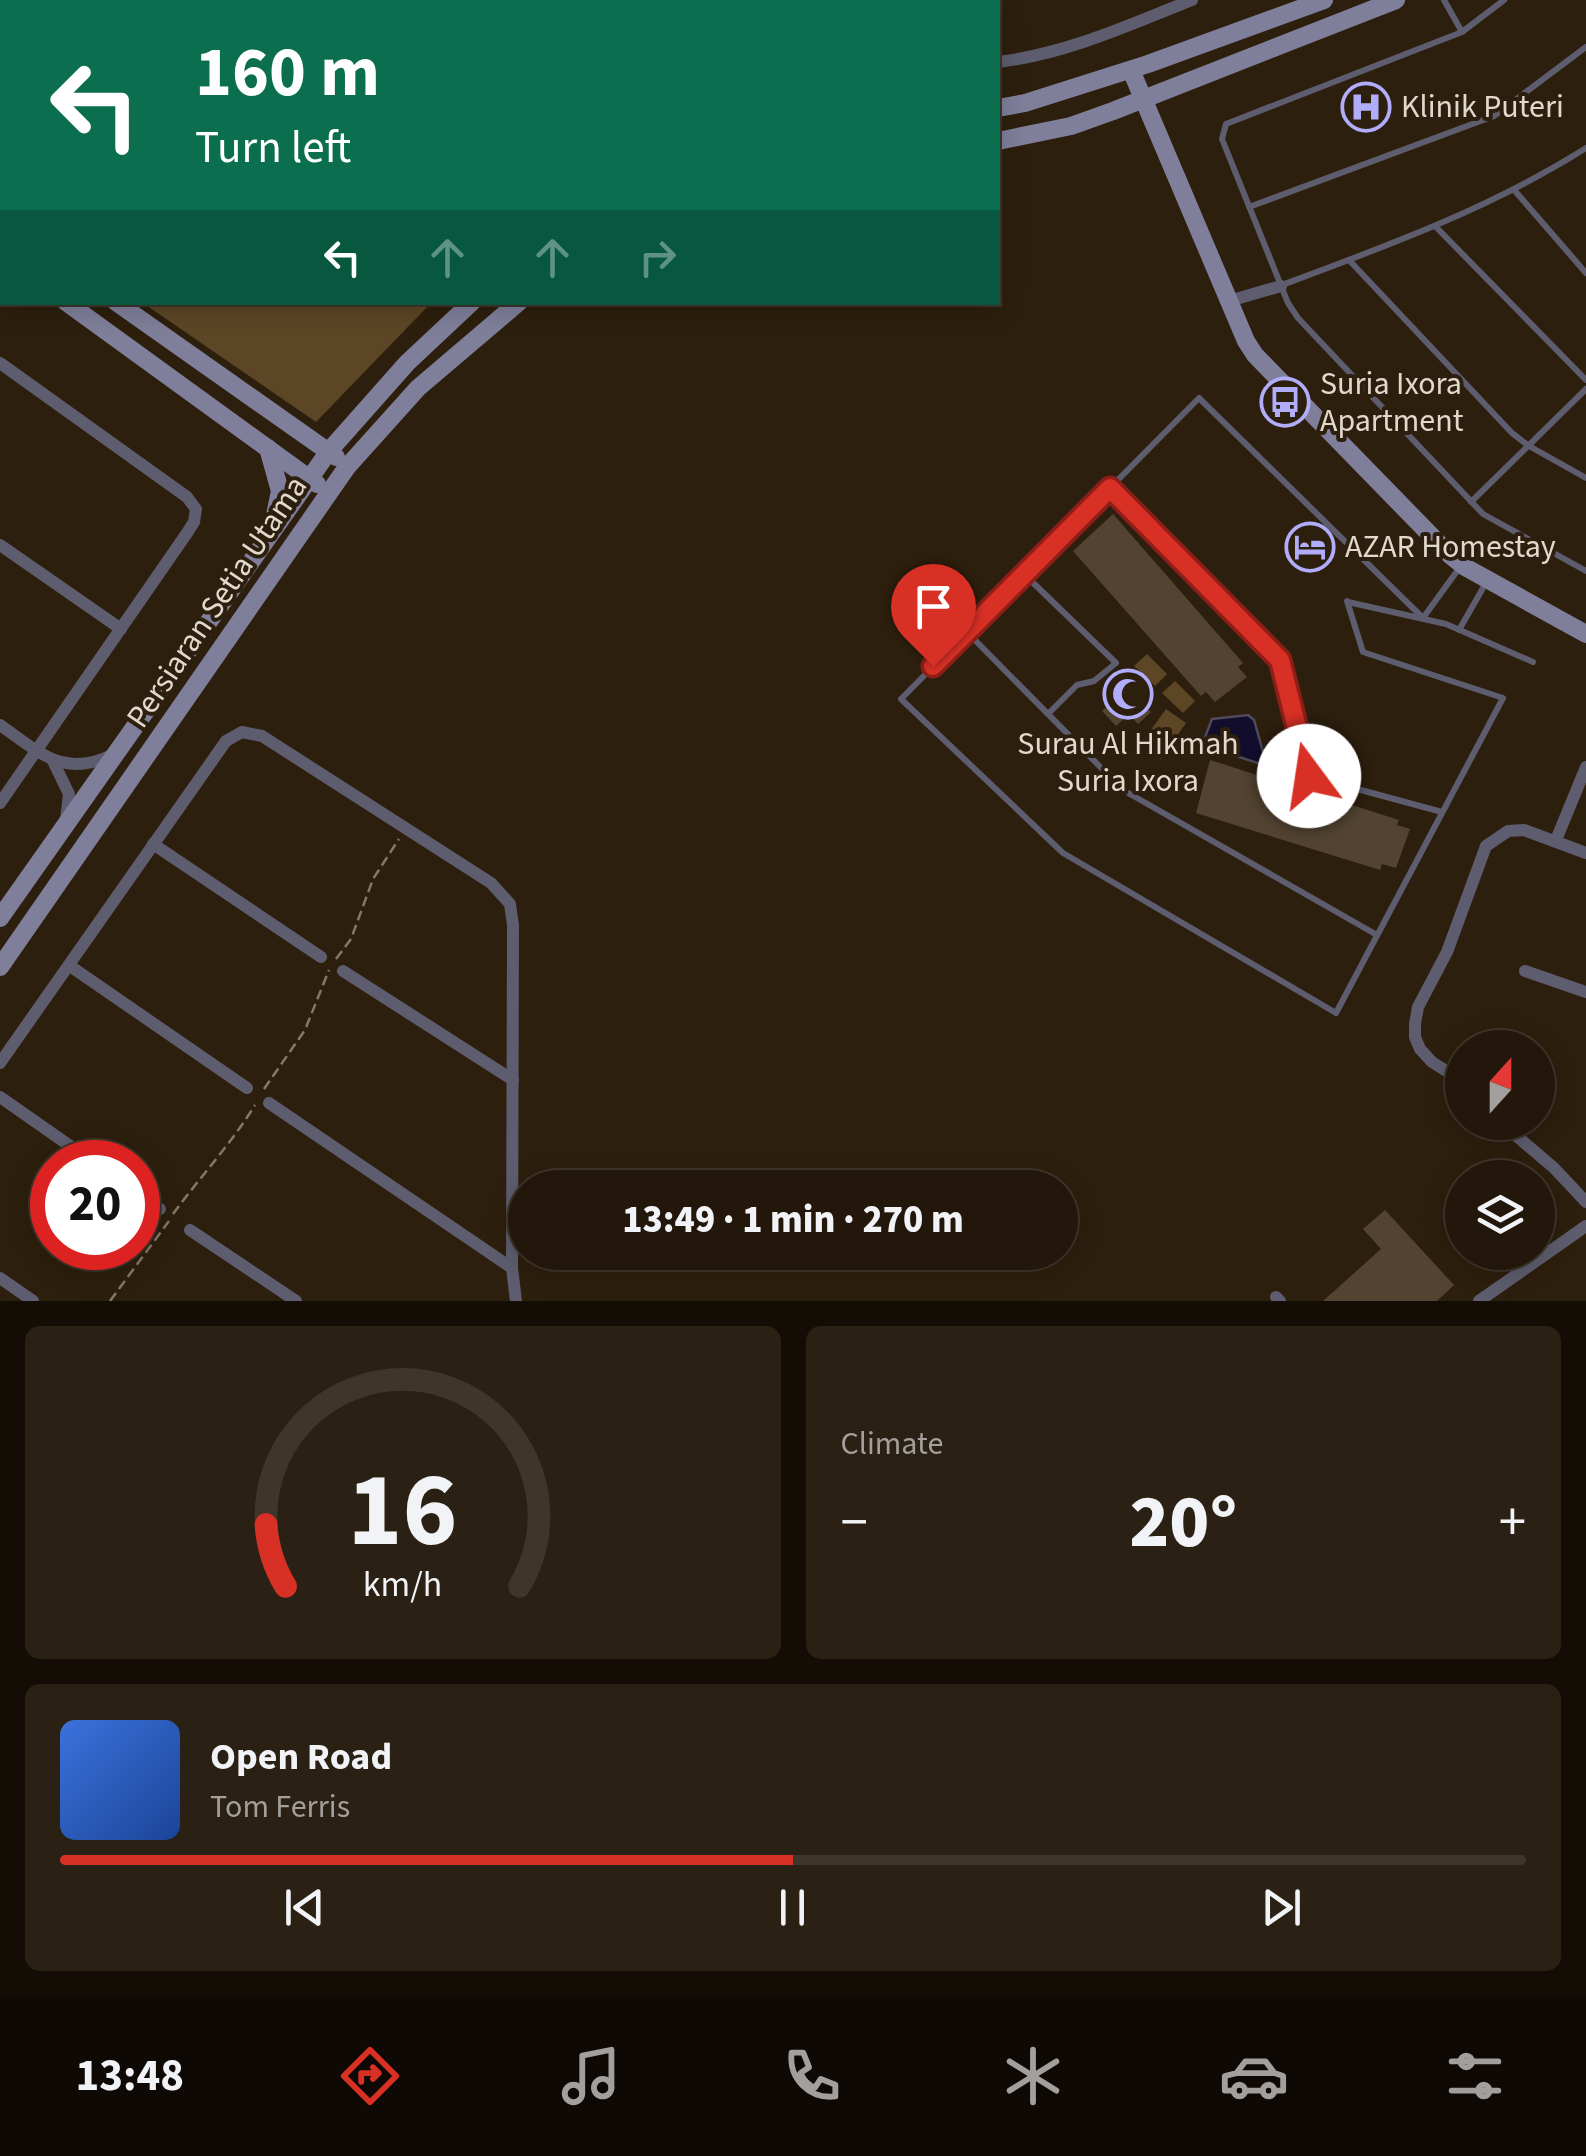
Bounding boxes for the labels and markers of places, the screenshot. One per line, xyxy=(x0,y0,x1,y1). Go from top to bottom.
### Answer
hospital icon: Klinik Puteri xyxy=(1340,81,1392,133)
place label: Klinik Puteri xyxy=(1401,84,1564,130)
place label: Suria Ixora Apartment xyxy=(1320,361,1464,444)
bus stop icon: Suria Ixora Apartment xyxy=(1259,376,1311,428)
hotel icon: AZAR Homestay xyxy=(1284,521,1336,573)
place label: AZAR Homestay xyxy=(1345,524,1556,570)
pin xyxy=(891,564,976,667)
mosque icon: Surau Al Hikmah Suria Ixora xyxy=(1102,668,1154,720)
place label: Surau Al Hikmah Suria Ixora xyxy=(1017,721,1239,804)

